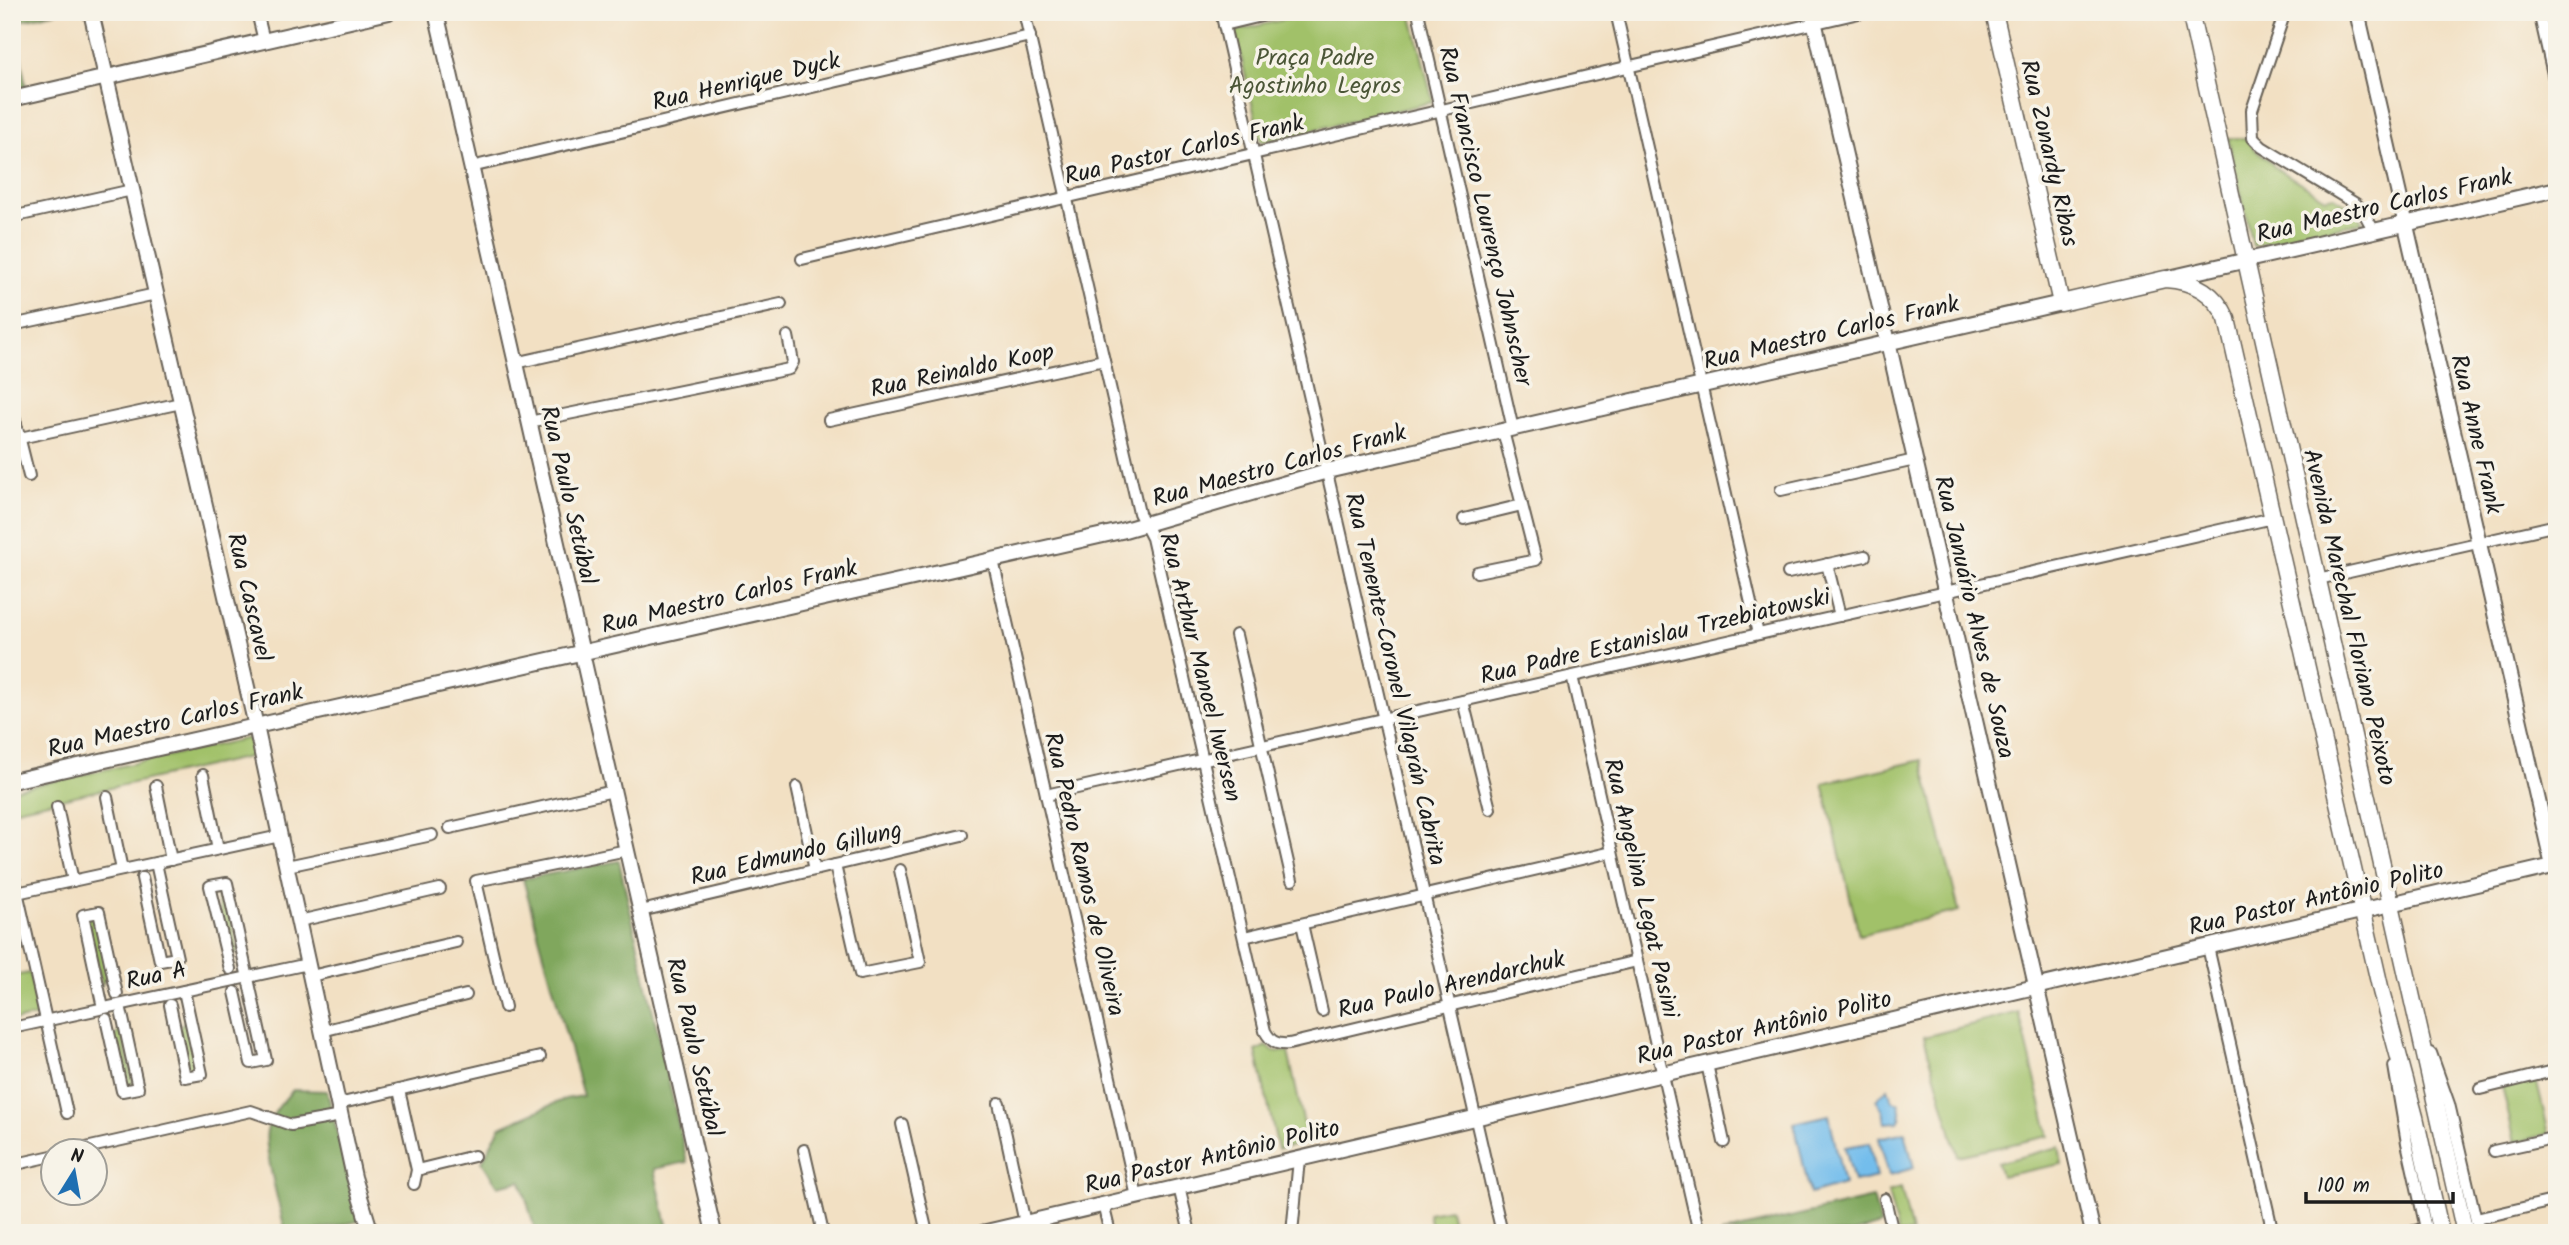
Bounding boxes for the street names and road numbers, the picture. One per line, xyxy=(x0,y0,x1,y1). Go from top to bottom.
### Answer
street label: Rua Henrique Dyck xyxy=(649,42,845,123)
street label: Rua Francisco Lourenço Johnscher xyxy=(1426,43,1543,392)
street label: Rua Zonardy Ribas xyxy=(2008,56,2089,251)
street label: Rua Pastor Carlos Frank xyxy=(1061,104,1309,197)
street label: Rua Maestro Carlos Frank xyxy=(2253,158,2517,255)
street label: Rua Maestro Carlos Frank xyxy=(1700,285,1964,382)
street label: Rua Reinaldo Koop xyxy=(867,333,1058,410)
street label: Rua Anne Frank xyxy=(2438,351,2513,519)
street label: Rua Paulo Setúbal xyxy=(528,402,607,589)
street label: Rua Maestro Carlos Frank xyxy=(1148,414,1411,519)
street label: Avenida Marechal Floriano Peixoto xyxy=(2291,445,2406,790)
street label: Rua Januário Alves de Souza xyxy=(1922,472,2025,763)
street label: Rua Tenente-Coronel Vilagrán Cabrita xyxy=(1333,489,1456,870)
street label: Rua Arthur Manoel Iwersen xyxy=(1147,528,1252,806)
street label: Rua Cascavel xyxy=(215,529,282,666)
street label: Rua Maestro Carlos Frank xyxy=(598,549,862,646)
street label: Rua Padre Estanislau Trzebiatowski xyxy=(1476,578,1835,697)
street label: Rua Maestro Carlos Frank xyxy=(44,673,308,770)
street label: Rua Pedro Ramos de Oliveira xyxy=(1032,729,1135,1020)
street label: Rua Angelina Legat Pasini xyxy=(1592,755,1690,1023)
street label: Rua Edmundo Gillung xyxy=(687,811,906,898)
street label: Rua Pastor Antônio Polito xyxy=(2185,851,2448,948)
street label: Rua Paulo Arendarchuk xyxy=(1334,940,1570,1031)
street label: Rua A xyxy=(122,951,190,1002)
street label: Rua Paulo Setúbal xyxy=(654,954,733,1141)
street label: Rua Pastor Antônio Polito xyxy=(1633,980,1896,1077)
street label: Rua Pastor Antônio Polito xyxy=(1081,1109,1344,1206)

